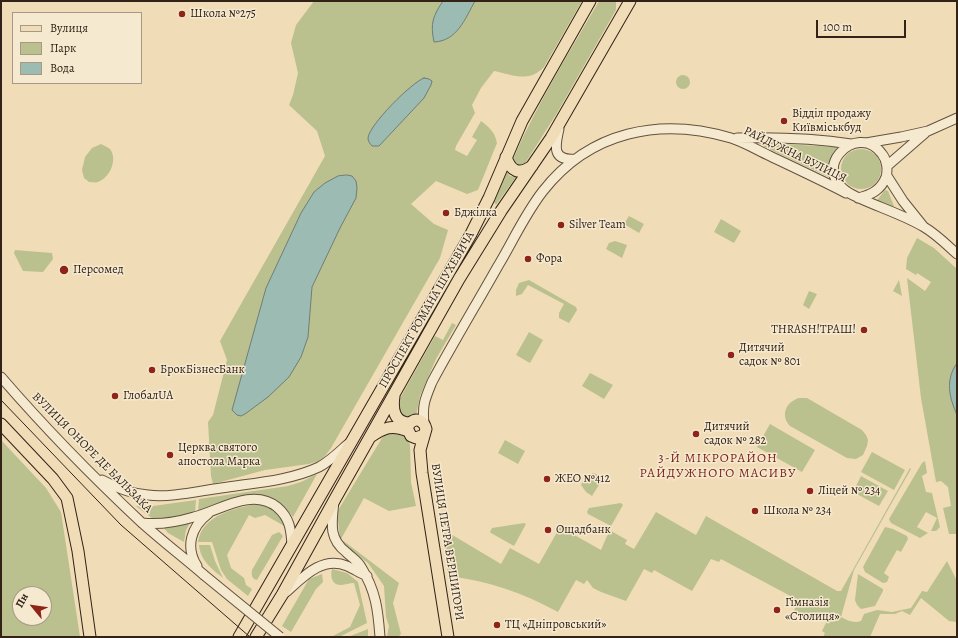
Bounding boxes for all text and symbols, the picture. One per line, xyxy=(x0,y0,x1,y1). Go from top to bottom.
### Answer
place label: Школа №275 xyxy=(190,7,256,21)
marker: Школа №275 xyxy=(177,9,187,19)
legend xyxy=(12,12,142,84)
scale bar xyxy=(818,12,908,38)
text: 100 m xyxy=(823,19,852,35)
text: Вулиця xyxy=(50,20,88,36)
text: Парк xyxy=(50,40,76,56)
text: Вода xyxy=(50,60,75,76)
place label: Відділ продажу Київміськбуд xyxy=(792,107,871,135)
marker: Відділ продажу Київміськбуд xyxy=(779,116,789,126)
street label: РАЙДУЖНА ВУЛИЦЯ xyxy=(741,124,849,186)
place label: Бджілка xyxy=(454,206,497,220)
marker: Бджілка xyxy=(441,208,451,218)
place label: Silver Team xyxy=(569,218,626,232)
marker: Silver Team xyxy=(556,220,566,230)
street label: ПРОСПЕКТ РОМАНА ШУХЕВИЧА xyxy=(376,229,478,391)
place label: Фора xyxy=(536,252,562,266)
marker: Фора xyxy=(523,254,533,264)
place label: Персомед xyxy=(73,263,124,277)
marker: Персомед xyxy=(58,264,70,276)
place label: ТHRASH!ТРАШ! xyxy=(771,323,856,337)
marker: ТHRASH!ТРАШ! xyxy=(859,325,869,335)
place label: Дитячий садок № 801 xyxy=(739,341,800,369)
marker: Дитячий садок № 801 xyxy=(726,350,736,360)
place label: БрокБізнесБанк xyxy=(160,363,245,377)
marker: БрокБізнесБанк xyxy=(147,365,157,375)
place label: ГлобалUA xyxy=(123,389,173,403)
street label: ВУЛИЦЯ ОНОРЕ ДЕ БАЛЬЗАКА xyxy=(29,390,155,516)
marker: ГлобалUA xyxy=(110,391,120,401)
place label: Дитячий садок № 282 xyxy=(704,420,766,448)
marker: Дитячий садок № 282 xyxy=(691,429,701,439)
place label: Церква святого апостола Марка xyxy=(178,441,260,469)
marker: Церква святого апостола Марка xyxy=(165,450,175,460)
district label: 3-Й МІКРОРАЙОН РАЙДУЖНОГО МАСИВУ xyxy=(640,451,796,482)
street label: ВУЛИЦЯ ПЕТРА ВЕРШИГОРИ xyxy=(427,462,467,622)
place label: ЖЕО №412 xyxy=(555,472,610,486)
marker: ЖЕО №412 xyxy=(542,474,552,484)
place label: Ліцей № 234 xyxy=(818,484,881,498)
marker: Ліцей № 234 xyxy=(805,486,815,496)
place label: Школа № 234 xyxy=(763,504,832,518)
marker: Школа № 234 xyxy=(750,506,760,516)
place label: Ощадбанк xyxy=(556,523,611,537)
marker: Ощадбанк xyxy=(543,525,553,535)
north arrow xyxy=(12,586,52,626)
text: Пн xyxy=(12,591,32,610)
place label: Гімназія «Столиця» xyxy=(785,596,840,624)
marker: Гімназія «Столиця» xyxy=(772,605,782,615)
place label: ТЦ «Дніпровський» xyxy=(505,618,606,632)
marker: ТЦ «Дніпровський» xyxy=(492,620,502,630)

